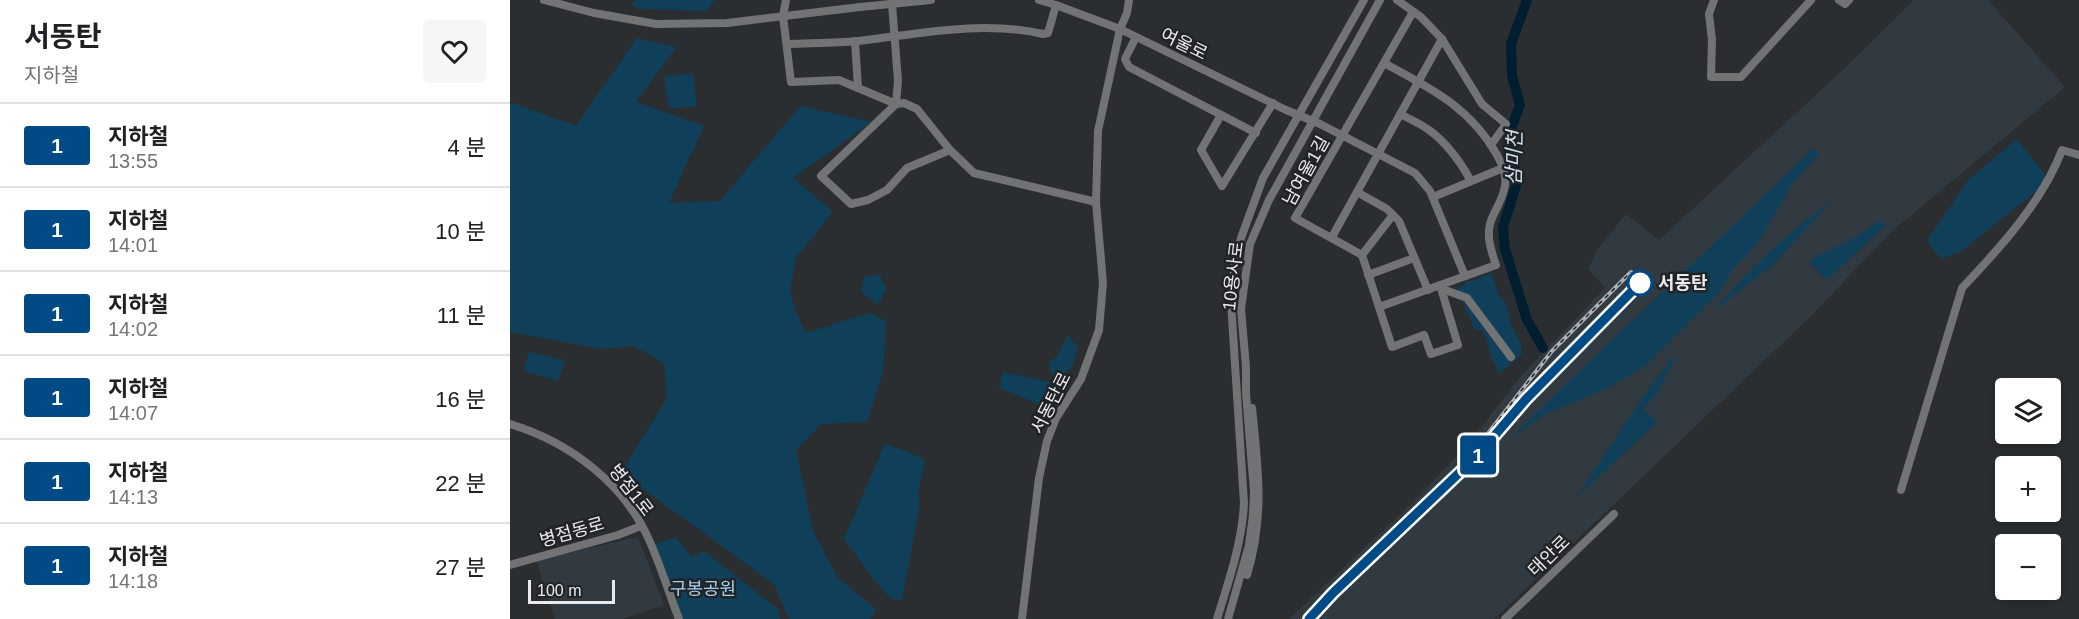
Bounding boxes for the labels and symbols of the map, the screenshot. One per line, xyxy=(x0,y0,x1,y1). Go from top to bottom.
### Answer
street label: 여울로 xyxy=(1157,24,1211,64)
water label: 삼미천 xyxy=(1503,128,1526,186)
street label: 남여울1길 xyxy=(1279,133,1333,209)
street label: 10용사로 xyxy=(1219,240,1247,312)
marker: 서동탄 xyxy=(1627,270,1653,296)
place label: 서동탄 xyxy=(1658,273,1708,293)
street label: 서동탄로 xyxy=(1027,369,1075,437)
line badge: 1 xyxy=(1458,436,1498,474)
street label: 병점1로 xyxy=(605,460,657,520)
street label: 병점동로 xyxy=(537,513,607,551)
street label: 태안로 xyxy=(1524,532,1574,580)
scale bar xyxy=(528,577,615,604)
park label: 구봉공원 xyxy=(670,579,736,599)

